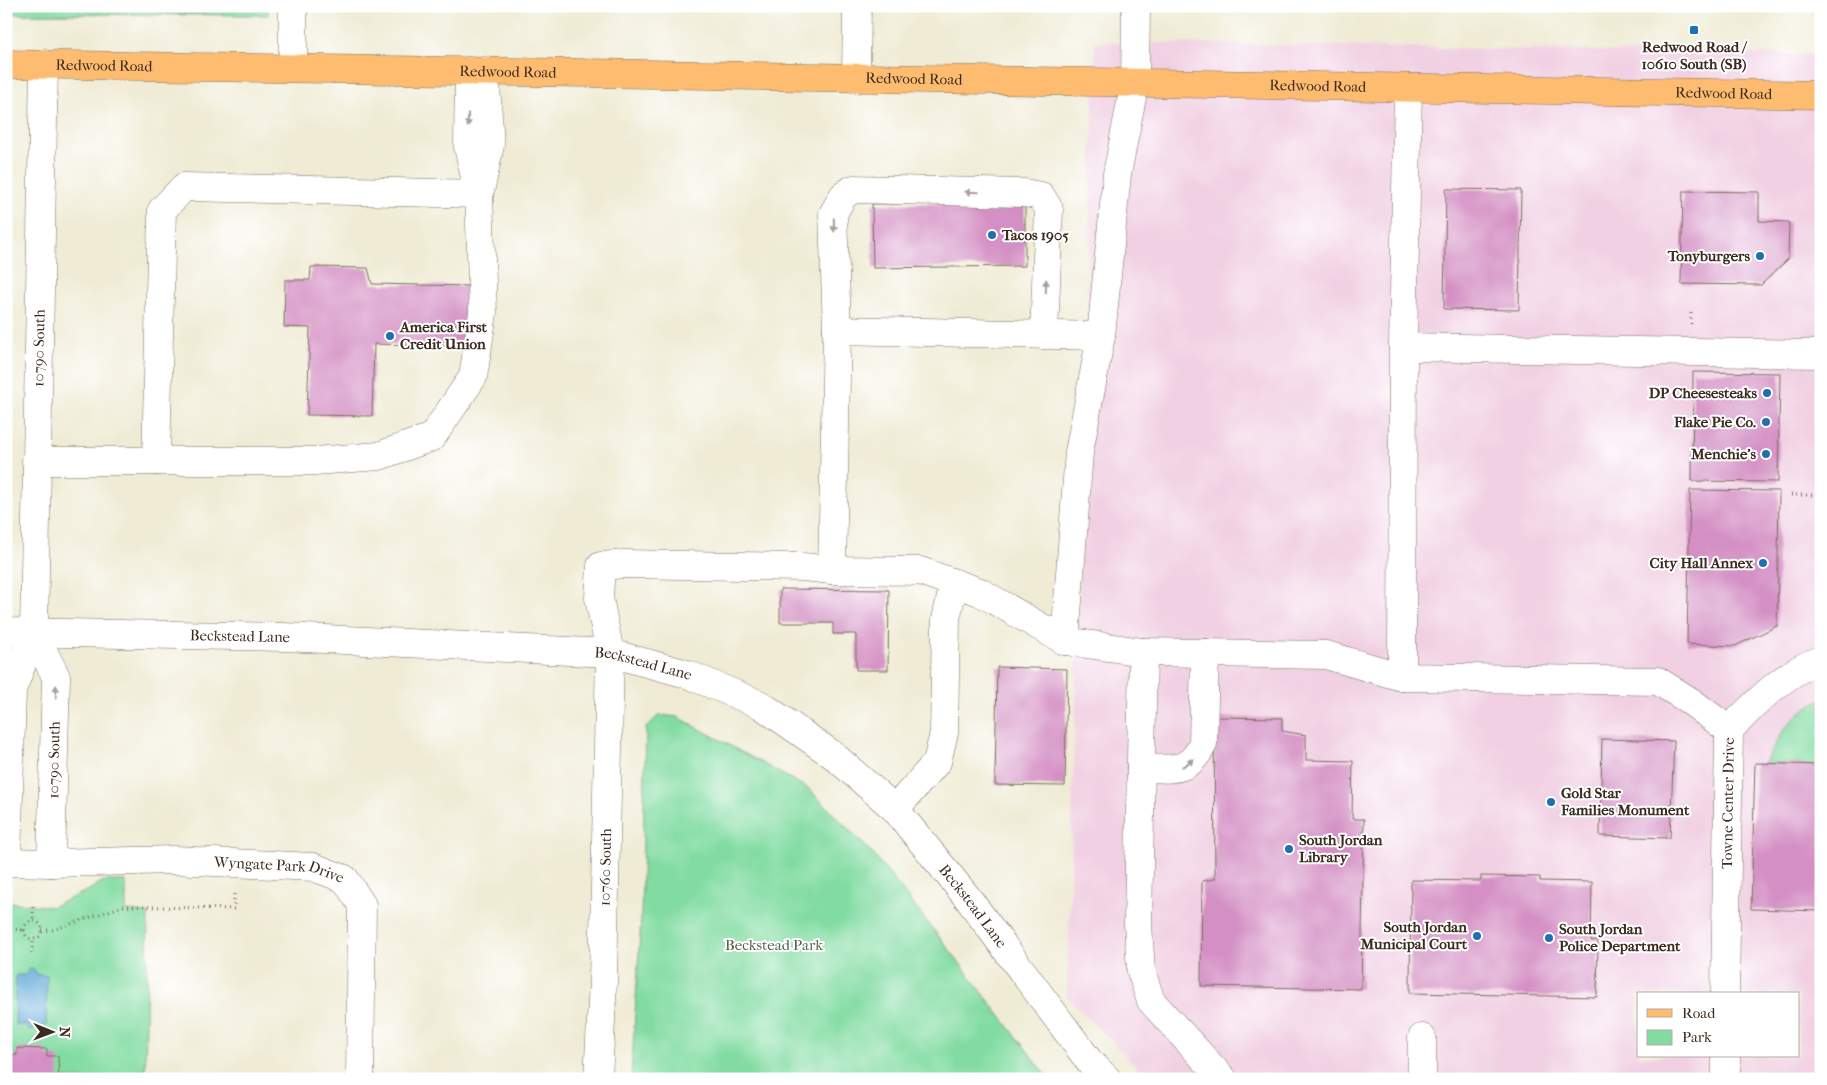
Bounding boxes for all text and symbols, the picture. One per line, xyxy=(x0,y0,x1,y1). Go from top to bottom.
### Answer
marker: Redwood Road / 10610 South (SB) xyxy=(1688,24,1700,36)
place label: Redwood Road / 10610 South (SB) xyxy=(1642,38,1748,73)
street label: Redwood Road xyxy=(55,56,153,75)
street label: Redwood Road xyxy=(459,62,557,82)
street label: Redwood Road xyxy=(865,69,963,89)
street label: Redwood Road xyxy=(1269,76,1367,96)
street label: Redwood Road xyxy=(1675,83,1773,103)
one-way arrow xyxy=(464,112,472,128)
one-way arrow xyxy=(963,188,979,196)
one-way arrow xyxy=(830,217,838,233)
place label: Tacos 1905 xyxy=(1001,226,1069,244)
marker: Tacos 1905 xyxy=(986,229,998,241)
place label: Tonyburgers xyxy=(1667,247,1750,265)
marker: Tonyburgers xyxy=(1754,250,1766,262)
one-way arrow xyxy=(1042,278,1050,294)
street label: 10790 South xyxy=(29,309,49,387)
place label: America First Credit Union xyxy=(399,318,487,353)
marker: America First Credit Union xyxy=(384,330,396,342)
place label: DP Cheesesteaks xyxy=(1649,384,1757,402)
marker: DP Cheesesteaks xyxy=(1761,387,1773,399)
place label: Flake Pie Co. xyxy=(1673,413,1756,431)
marker: Flake Pie Co. xyxy=(1760,416,1772,428)
place label: Menchie's xyxy=(1690,445,1756,463)
marker: Menchie's xyxy=(1760,448,1772,460)
place label: City Hall Annex xyxy=(1650,554,1753,572)
marker: City Hall Annex xyxy=(1757,557,1769,569)
street label: Beckstead Lane xyxy=(190,626,291,646)
street label: Beckstead Lane xyxy=(594,643,695,684)
one-way arrow xyxy=(52,684,60,700)
street label: 10790 South xyxy=(44,720,64,799)
street label: Towne Center Drive xyxy=(1718,736,1738,869)
one-way arrow xyxy=(1181,758,1195,767)
place label: Gold Star Families Monument xyxy=(1560,784,1690,819)
marker: Gold Star Families Monument xyxy=(1545,796,1557,808)
street label: 10760 South xyxy=(596,827,615,906)
place label: South Jordan Library xyxy=(1299,831,1383,866)
marker: South Jordan Library xyxy=(1283,843,1295,855)
street label: Wyngate Park Drive xyxy=(213,853,347,887)
street label: Beckstead Lane xyxy=(935,861,1011,952)
place label: South Jordan Municipal Court xyxy=(1360,918,1468,953)
place label: South Jordan Police Department xyxy=(1559,920,1681,955)
marker: South Jordan Municipal Court xyxy=(1471,930,1483,942)
marker: South Jordan Police Department xyxy=(1543,932,1555,944)
park label: Beckstead Park xyxy=(725,936,823,954)
legend xyxy=(1637,992,1800,1058)
text: Road xyxy=(1682,1004,1716,1022)
north arrow xyxy=(28,1008,78,1058)
text: N xyxy=(56,1027,73,1038)
text: Park xyxy=(1682,1028,1712,1046)

